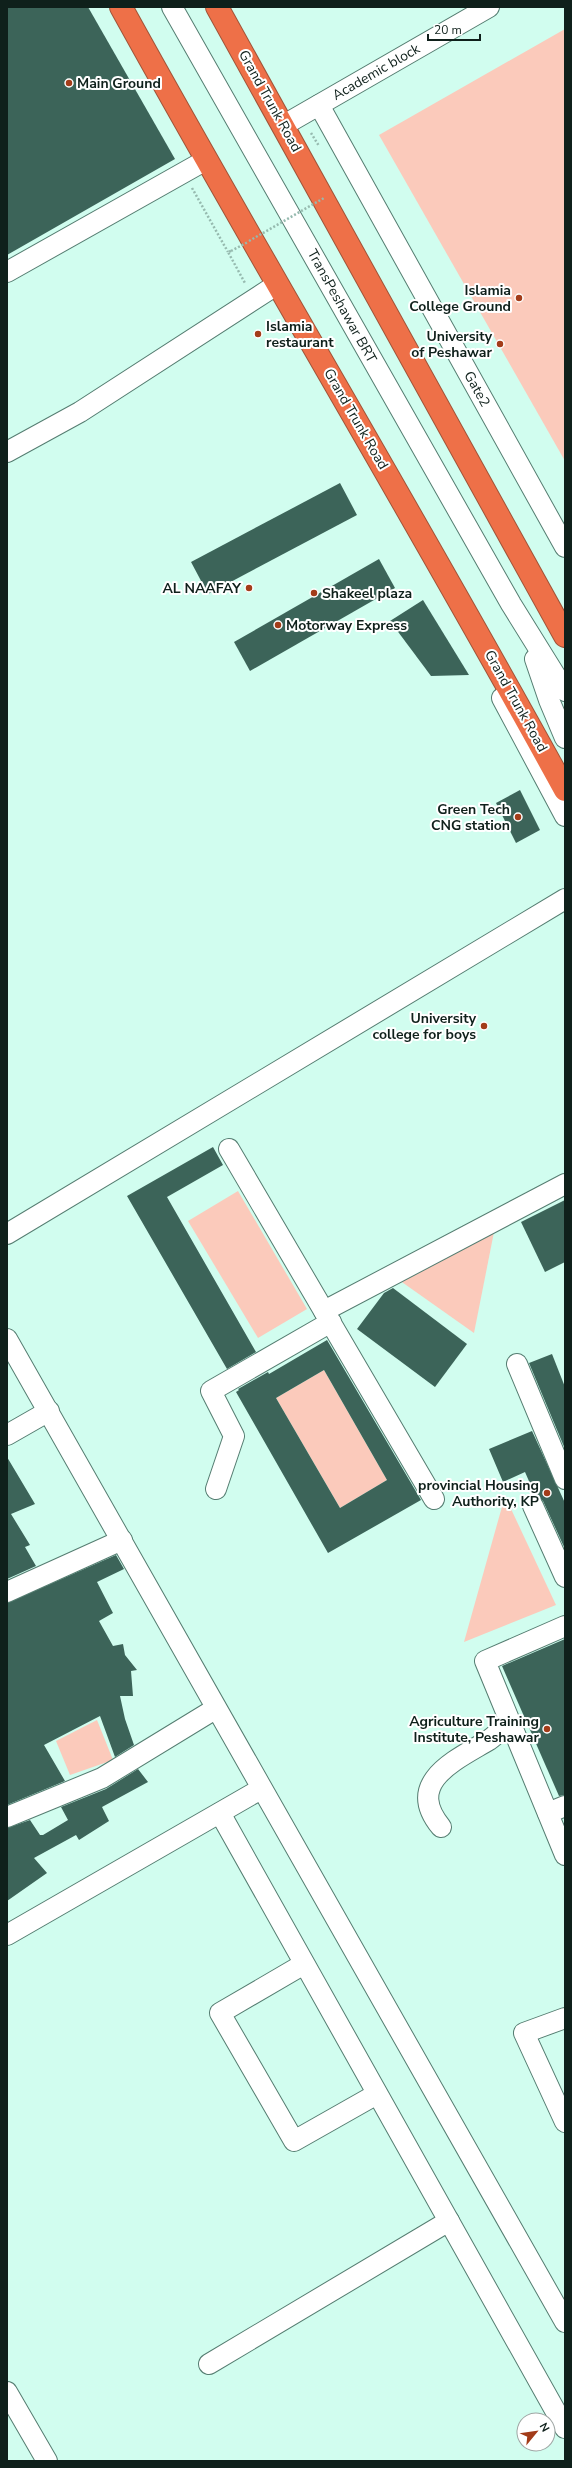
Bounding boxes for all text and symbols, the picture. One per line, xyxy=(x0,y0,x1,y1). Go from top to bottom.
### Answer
scale bar xyxy=(428,16,480,42)
text: 20 m xyxy=(434,22,462,38)
street label: Academic block xyxy=(329,39,424,105)
street label: Grand Trunk Road xyxy=(234,47,306,155)
place label: Main Ground xyxy=(77,74,161,93)
marker: Main Ground xyxy=(64,78,74,88)
street label: TransPeshawar BRT xyxy=(303,246,381,367)
place label: Islamia College Ground xyxy=(409,281,511,316)
marker: Islamia College Ground xyxy=(514,293,524,303)
place label: Islamia restaurant xyxy=(266,317,334,352)
place label: University of Peshawar xyxy=(411,327,493,362)
marker: Islamia restaurant xyxy=(253,329,263,339)
marker: University of Peshawar xyxy=(495,339,505,349)
street label: Grand Trunk Road xyxy=(319,365,393,473)
street label: Gate2 xyxy=(459,368,495,410)
place label: AL NAAFAY xyxy=(162,579,241,598)
marker: AL NAAFAY xyxy=(244,583,254,593)
place label: Shakeel plaza xyxy=(322,584,412,603)
marker: Shakeel plaza xyxy=(309,588,319,598)
place label: Motorway Express xyxy=(286,616,407,635)
marker: Motorway Express xyxy=(273,620,283,630)
street label: Grand Trunk Road xyxy=(480,647,552,755)
place label: Green Tech CNG station xyxy=(431,800,510,835)
marker: Green Tech CNG station xyxy=(513,812,523,822)
place label: University college for boys xyxy=(373,1009,477,1044)
marker: University college for boys xyxy=(479,1021,489,1031)
place label: provincial Housing Authority, KP xyxy=(418,1476,539,1511)
marker: provincial Housing Authority, KP xyxy=(542,1488,552,1498)
place label: Agriculture Training Institute, Peshawar xyxy=(409,1712,540,1747)
marker: Agriculture Training Institute, Peshawar xyxy=(542,1724,552,1734)
north arrow xyxy=(516,2412,556,2452)
text: N xyxy=(536,2420,553,2435)

